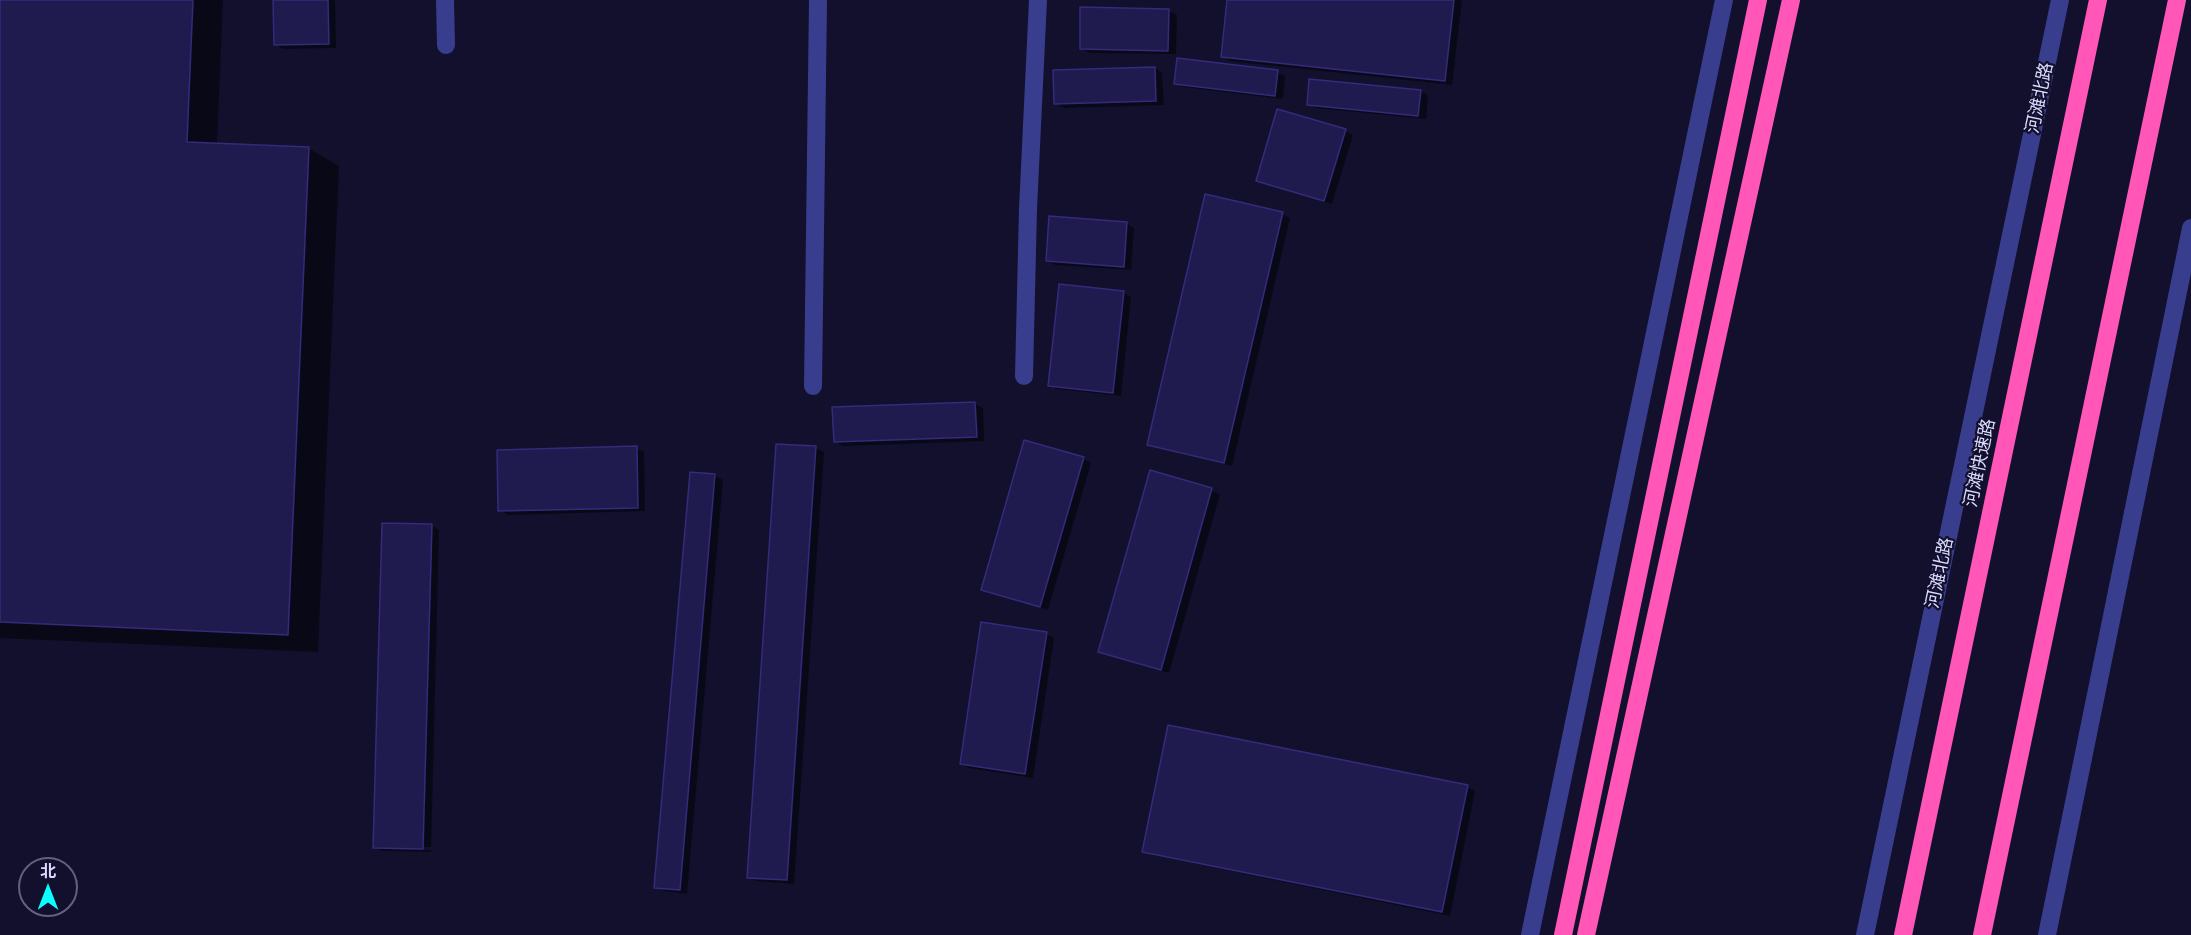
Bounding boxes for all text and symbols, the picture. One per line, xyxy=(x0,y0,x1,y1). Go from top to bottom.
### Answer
street label: 河滩北路 xyxy=(2022,61,2058,135)
street label: 河滩快速路 xyxy=(1960,417,2000,509)
street label: 河滩北路 xyxy=(1922,536,1958,610)
north arrow xyxy=(18,857,78,917)
text: 北 xyxy=(40,861,56,881)

